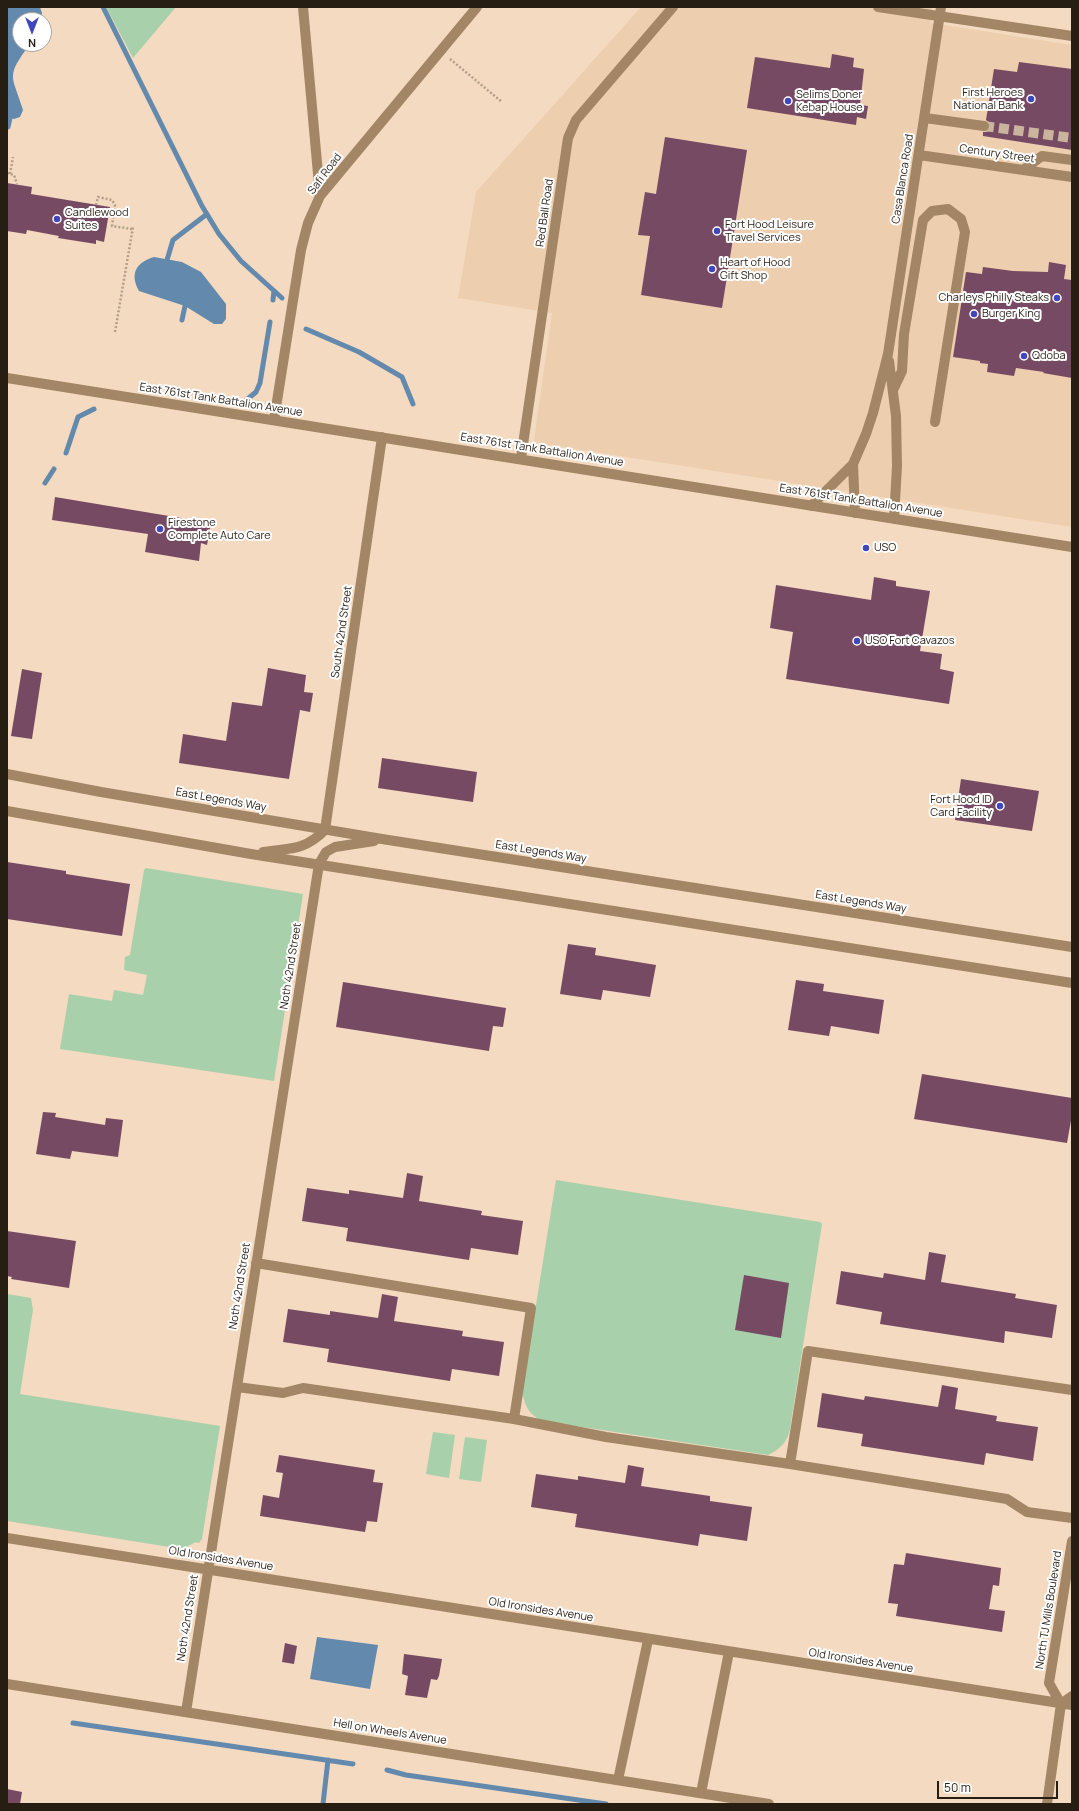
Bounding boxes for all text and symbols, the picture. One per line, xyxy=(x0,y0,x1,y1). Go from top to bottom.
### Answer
north arrow xyxy=(12,12,52,52)
text: N xyxy=(28,36,36,51)
place label: First Heroes National Bank xyxy=(954,86,1023,112)
place label: Selims Doner Kebap House xyxy=(796,88,863,114)
marker: First Heroes National Bank xyxy=(1026,94,1036,104)
marker: Selims Doner Kebap House xyxy=(783,96,793,106)
street label: Casa Blanca Road xyxy=(889,133,917,225)
street label: Century Street xyxy=(959,142,1035,166)
street label: Safi Road xyxy=(305,151,345,197)
street label: Red Ball Road xyxy=(534,178,556,248)
place label: Candlewood Suites xyxy=(65,206,129,232)
marker: Candlewood Suites xyxy=(52,214,62,224)
place label: Fort Hood Leisure Travel Services xyxy=(725,218,814,244)
marker: Fort Hood Leisure Travel Services xyxy=(712,226,722,236)
place label: Heart of Hood Gift Shop xyxy=(720,256,790,282)
marker: Heart of Hood Gift Shop xyxy=(707,264,717,274)
place label: Charleys Philly Steaks xyxy=(938,291,1049,305)
marker: Charleys Philly Steaks xyxy=(1052,293,1062,303)
place label: Burger King xyxy=(982,307,1040,321)
marker: Burger King xyxy=(969,309,979,319)
place label: Qdoba xyxy=(1032,349,1066,363)
marker: Qdoba xyxy=(1019,351,1029,361)
street label: East 761st Tank Battalion Avenue xyxy=(139,381,303,419)
street label: East 761st Tank Battalion Avenue xyxy=(460,431,624,469)
street label: East 761st Tank Battalion Avenue xyxy=(779,482,943,520)
place label: Firestone Complete Auto Care xyxy=(168,516,271,542)
marker: Firestone Complete Auto Care xyxy=(155,524,165,534)
place label: USO xyxy=(874,541,896,555)
marker: USO xyxy=(861,543,871,553)
street label: South 42nd Street xyxy=(329,585,355,679)
place label: USO Fort Cavazos xyxy=(865,634,955,648)
marker: USO Fort Cavazos xyxy=(852,636,862,646)
street label: East Legends Way xyxy=(175,786,267,814)
place label: Fort Hood ID Card Facility xyxy=(930,793,992,819)
marker: Fort Hood ID Card Facility xyxy=(995,801,1005,811)
street label: East Legends Way xyxy=(495,838,587,866)
street label: East Legends Way xyxy=(815,888,907,916)
street label: Noth 42nd Street xyxy=(278,922,304,1010)
street label: Noth 42nd Street xyxy=(227,1242,253,1330)
street label: Old Ironsides Avenue xyxy=(168,1544,274,1574)
street label: North TJ Mills Boulevard xyxy=(1033,1550,1065,1670)
street label: Noth 42nd Street xyxy=(175,1574,201,1662)
street label: Old Ironsides Avenue xyxy=(488,1595,594,1625)
street label: Old Ironsides Avenue xyxy=(808,1646,914,1676)
street label: Hell on Wheels Avenue xyxy=(332,1717,448,1747)
scale bar xyxy=(939,1773,1060,1799)
text: 50 m xyxy=(944,1779,971,1796)

